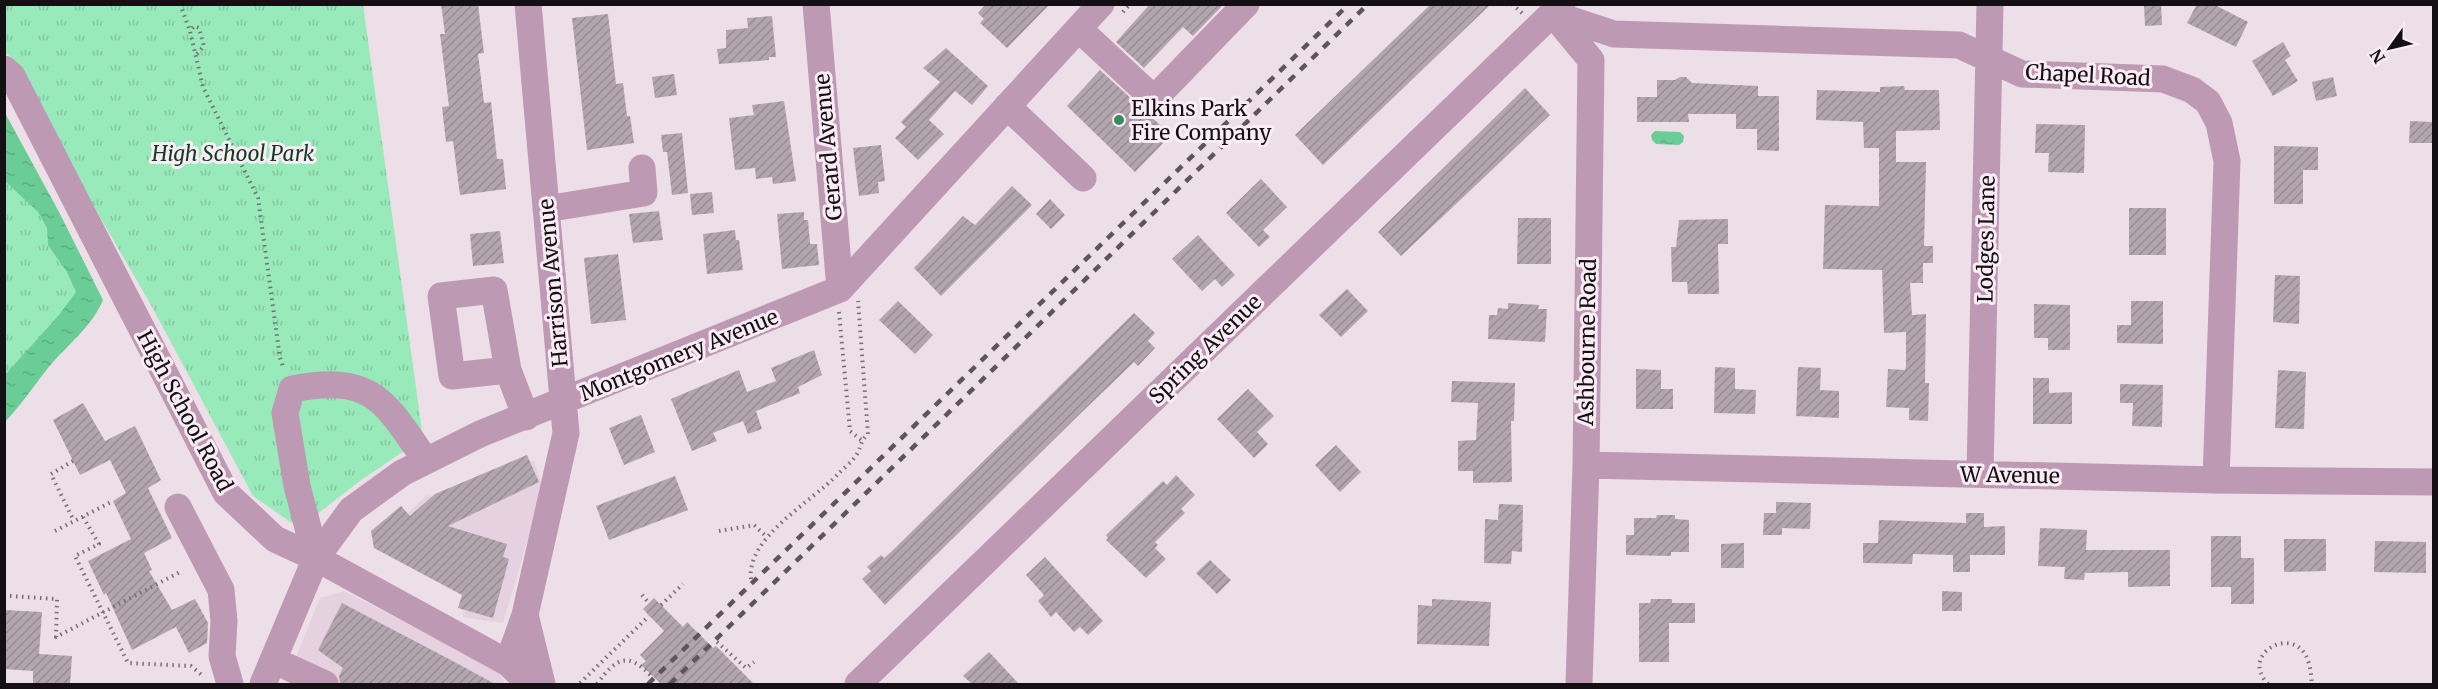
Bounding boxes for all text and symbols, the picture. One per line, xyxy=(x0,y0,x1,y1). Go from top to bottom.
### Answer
north arrow xyxy=(2360,18,2420,78)
text: N xyxy=(2366,45,2389,67)
street label: Chapel Road xyxy=(2025,58,2152,92)
street label: Gerard Avenue xyxy=(808,72,848,222)
place label: Elkins Park Fire Company xyxy=(1131,95,1272,146)
marker: Elkins Park Fire Company xyxy=(1112,113,1126,127)
park label: High School Park xyxy=(151,140,315,167)
street label: Lodges Lane xyxy=(1971,175,2001,303)
street label: Harrison Avenue xyxy=(532,198,574,368)
street label: Ashbourne Road xyxy=(1572,258,1602,427)
street label: Spring Avenue xyxy=(1143,288,1267,410)
street label: Montgomery Avenue xyxy=(576,303,782,407)
street label: High School Road xyxy=(131,326,239,497)
street label: W Avenue xyxy=(1959,461,2060,489)

